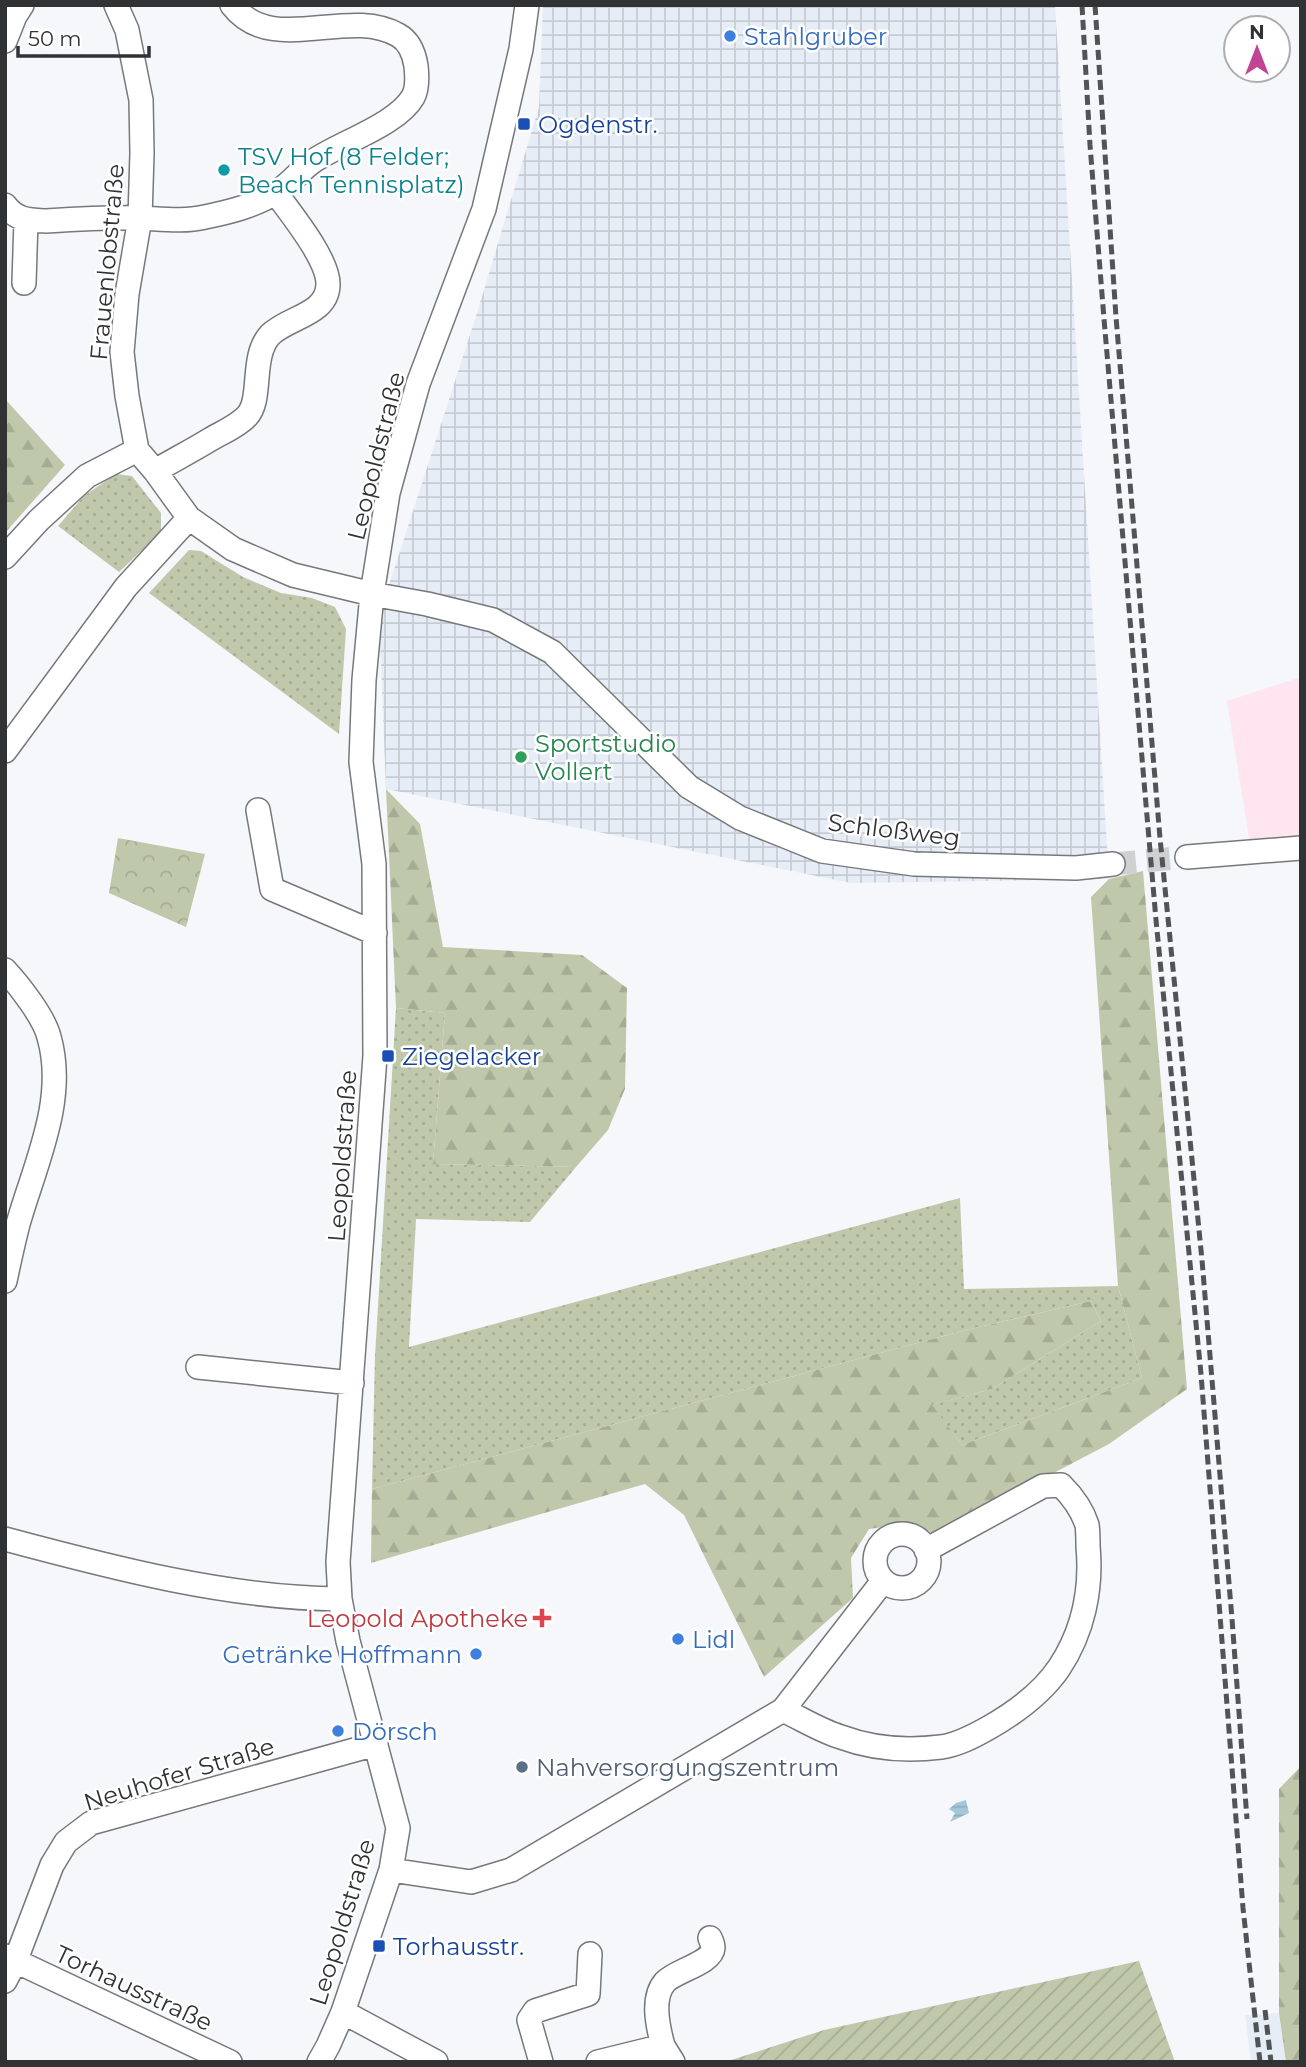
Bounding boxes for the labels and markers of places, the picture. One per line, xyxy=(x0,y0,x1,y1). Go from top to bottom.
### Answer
place label: Stahlgruber xyxy=(744,22,887,51)
marker: Stahlgruber xyxy=(722,28,738,44)
place label: Ogdenstr. xyxy=(538,110,658,139)
marker: Ogdenstr. xyxy=(516,116,532,132)
place label: TSV Hof (8 Felder; Beach Tennisplatz) xyxy=(238,142,465,199)
marker: TSV Hof (8 Felder; Beach Tennisplatz) xyxy=(216,162,232,178)
place label: Sportstudio Vollert xyxy=(535,729,676,786)
marker: Sportstudio Vollert xyxy=(513,749,529,765)
place label: Ziegelacker xyxy=(402,1042,541,1071)
marker: Ziegelacker xyxy=(380,1048,396,1064)
place label: Leopold Apotheke xyxy=(307,1604,528,1633)
marker: Leopold Apotheke xyxy=(534,1610,550,1626)
place label: Lidl xyxy=(692,1625,735,1654)
marker: Lidl xyxy=(670,1631,686,1647)
place label: Getränke Hoffmann xyxy=(223,1640,462,1669)
marker: Getränke Hoffmann xyxy=(468,1646,484,1662)
place label: Dörsch xyxy=(352,1717,438,1746)
marker: Dörsch xyxy=(330,1723,346,1739)
place label: Nahversorgungszentrum xyxy=(536,1753,839,1782)
marker: Nahversorgungszentrum xyxy=(514,1759,530,1775)
place label: Torhausstr. xyxy=(393,1932,524,1961)
marker: Torhausstr. xyxy=(371,1938,387,1954)

